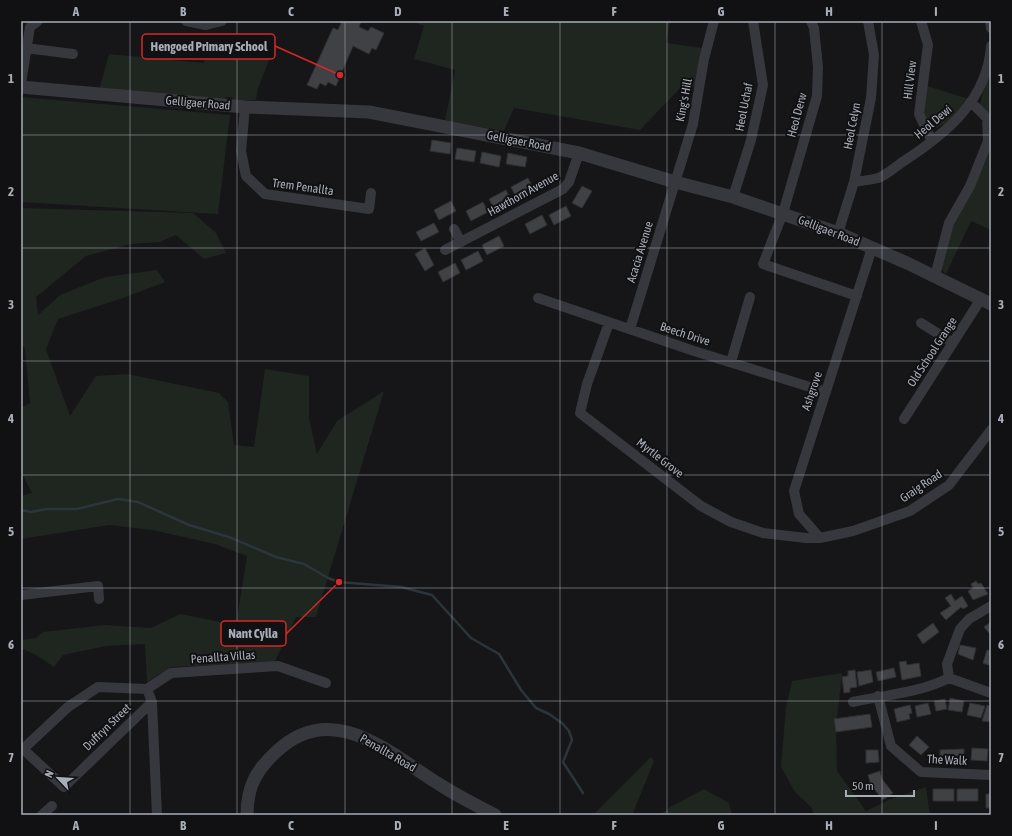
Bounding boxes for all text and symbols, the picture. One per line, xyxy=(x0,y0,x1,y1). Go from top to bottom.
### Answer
text: A xyxy=(72,4,80,19)
text: B xyxy=(180,4,187,19)
text: C xyxy=(288,4,294,19)
text: D xyxy=(394,4,402,19)
text: E xyxy=(503,4,509,19)
text: F xyxy=(611,4,617,19)
text: G xyxy=(718,4,725,19)
text: H xyxy=(825,4,833,19)
text: I xyxy=(934,4,938,19)
callout: Hengoed Primary School xyxy=(142,34,275,59)
text: Hengoed Primary School xyxy=(151,39,268,54)
street label: Hill View xyxy=(901,60,919,100)
text: 1 xyxy=(8,71,14,86)
text: 1 xyxy=(998,71,1004,86)
street label: King's Hill xyxy=(673,76,695,123)
street label: Heol Uchaf xyxy=(732,81,756,132)
street label: Heol Derw xyxy=(784,91,810,139)
street label: Gelligaer Road xyxy=(165,93,231,113)
street label: Heol Celyn xyxy=(841,101,863,151)
street label: Heol Dewi xyxy=(911,102,955,142)
street label: Gelligaer Road xyxy=(486,128,552,154)
street label: Hawthorn Avenue xyxy=(485,169,561,219)
street label: Trem Penallta xyxy=(271,176,335,198)
text: 2 xyxy=(8,184,14,199)
text: 2 xyxy=(998,184,1004,199)
street label: Gelligaer Road xyxy=(796,213,862,249)
street label: Acacia Avenue xyxy=(624,220,656,284)
text: 3 xyxy=(8,297,14,312)
text: 3 xyxy=(998,297,1004,312)
street label: Old School Grange xyxy=(904,315,960,389)
street label: Beech Drive xyxy=(658,319,712,349)
street label: Ashgrove xyxy=(799,370,825,412)
text: 4 xyxy=(7,411,14,426)
text: 4 xyxy=(997,411,1004,426)
street label: Myrtle Grove xyxy=(634,435,686,481)
street label: Graig Road xyxy=(897,467,945,505)
text: 5 xyxy=(8,524,14,539)
text: 5 xyxy=(998,524,1004,539)
callout: Nant Cylla xyxy=(221,621,286,646)
text: Nant Cylla xyxy=(228,626,278,641)
text: 6 xyxy=(8,637,14,652)
text: 6 xyxy=(998,637,1004,652)
street label: Penallta Villas xyxy=(190,648,256,666)
street label: Duffryn Street xyxy=(80,700,134,753)
street label: Penallta Road xyxy=(357,731,419,775)
text: 7 xyxy=(8,750,14,765)
text: 7 xyxy=(998,750,1004,765)
street label: The Walk xyxy=(926,752,968,768)
north arrow xyxy=(38,758,78,798)
text: N xyxy=(42,768,56,779)
scale bar xyxy=(846,772,914,798)
text: 50 m xyxy=(852,779,874,793)
text: A xyxy=(72,818,80,833)
text: B xyxy=(180,818,187,833)
text: C xyxy=(288,818,294,833)
text: D xyxy=(394,818,402,833)
text: E xyxy=(503,818,509,833)
text: F xyxy=(611,818,617,833)
text: G xyxy=(718,818,725,833)
text: H xyxy=(825,818,833,833)
text: I xyxy=(934,818,938,833)

